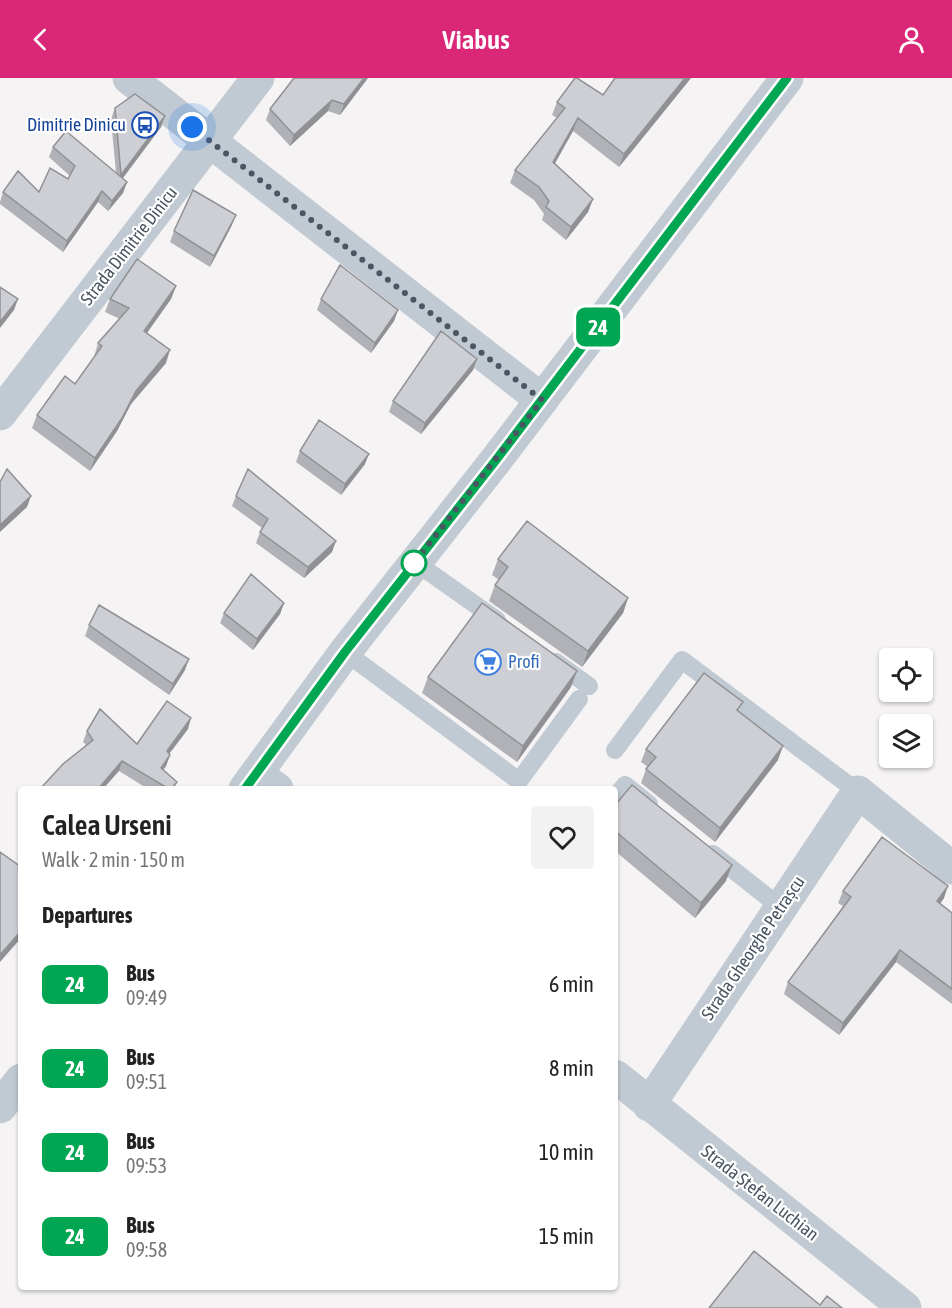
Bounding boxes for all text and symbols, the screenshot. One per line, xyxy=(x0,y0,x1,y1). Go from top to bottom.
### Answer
icon: back xyxy=(24,23,57,56)
icon: person xyxy=(895,23,928,56)
text: Viabus xyxy=(442,24,510,55)
bus stop icon: Dimitrie Dinicu xyxy=(130,110,160,140)
your location xyxy=(177,112,207,142)
place label: Dimitrie Dinicu xyxy=(27,114,126,135)
street label: Strada Dimitrie Dinicu xyxy=(76,182,181,309)
line badge: 24 xyxy=(571,308,625,346)
text: 24 xyxy=(588,315,608,339)
unlabelled marker xyxy=(401,550,427,576)
supermarket icon: Profi xyxy=(473,647,503,677)
map controls xyxy=(879,648,933,768)
button: locate xyxy=(879,648,933,702)
place label: Profi xyxy=(508,651,540,672)
button: layers xyxy=(879,714,933,768)
button: heart xyxy=(531,806,594,869)
text: Calea Urseni xyxy=(42,809,172,841)
text: Walk · 2 min · 150 m xyxy=(42,848,185,871)
street label: Strada Gheorghe Petrașcu xyxy=(697,872,809,1024)
text: Departures xyxy=(42,902,132,928)
text: Bus xyxy=(126,960,155,986)
text: 6 min xyxy=(549,971,594,997)
text: 24 xyxy=(65,972,85,996)
text: 09:49 xyxy=(126,986,167,1009)
text: Bus xyxy=(126,1044,155,1070)
text: 8 min xyxy=(549,1055,594,1081)
text: 24 xyxy=(65,1056,85,1080)
text: 09:51 xyxy=(126,1070,167,1093)
text: Bus xyxy=(126,1128,155,1154)
text: 10 min xyxy=(539,1139,594,1165)
text: 24 xyxy=(65,1140,85,1164)
street label: Strada Ștefan Luchian xyxy=(698,1140,823,1245)
text: 09:53 xyxy=(126,1154,167,1177)
text: Bus xyxy=(126,1212,155,1238)
text: 15 min xyxy=(539,1223,594,1249)
text: 24 xyxy=(65,1224,85,1248)
text: 09:58 xyxy=(126,1238,167,1261)

